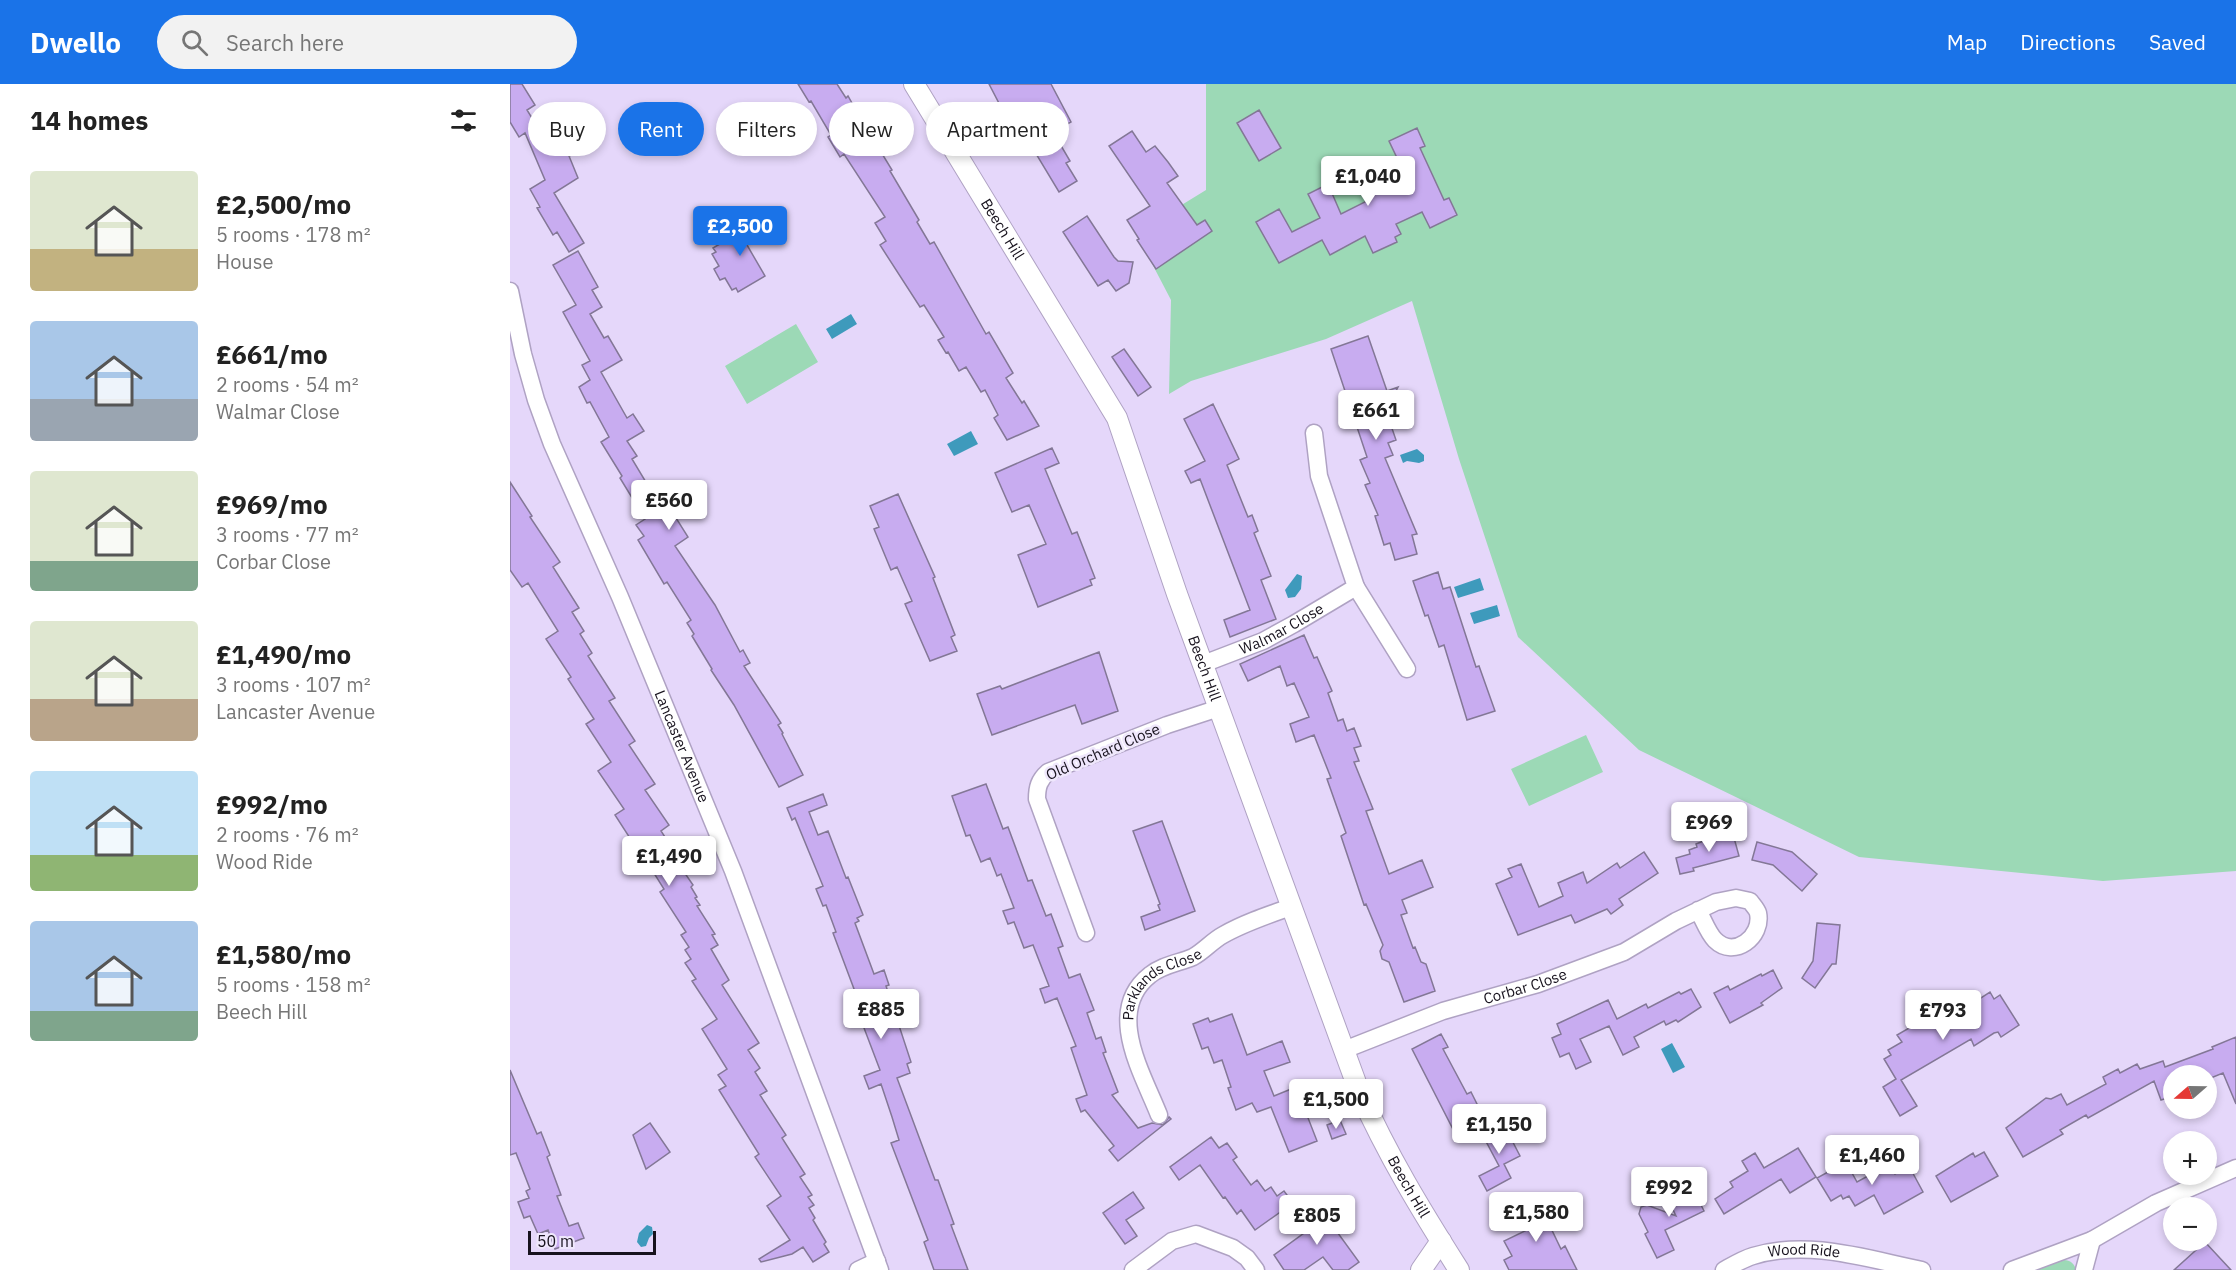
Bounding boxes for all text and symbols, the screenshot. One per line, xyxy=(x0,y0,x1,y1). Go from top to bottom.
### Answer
search box xyxy=(157,15,577,69)
text: Dwello xyxy=(30,24,121,61)
icon: search xyxy=(178,26,211,59)
text: Search here xyxy=(226,28,344,57)
text: Map xyxy=(1947,28,1987,56)
text: Directions xyxy=(2020,28,2116,56)
text: Saved xyxy=(2149,28,2206,56)
chip: Buy xyxy=(528,102,606,156)
chip: Rent xyxy=(618,102,704,156)
chip: Filters xyxy=(716,102,817,156)
chip: New xyxy=(829,102,914,156)
chip: Apartment xyxy=(926,102,1069,156)
text: 14 homes xyxy=(30,103,148,137)
icon: filters xyxy=(447,104,480,137)
pin: £1,040 xyxy=(1319,156,1417,207)
text: £1,040 xyxy=(1335,162,1401,189)
text: £2,500/mo xyxy=(216,187,351,221)
icon: home xyxy=(78,195,150,267)
street label: Beech Hill xyxy=(977,195,1029,263)
pin: £2,500 xyxy=(691,206,789,257)
text: £2,500 xyxy=(707,212,773,239)
text: 5 rooms · 178 m² xyxy=(216,221,371,248)
text: House xyxy=(216,248,273,275)
text: £661/mo xyxy=(216,337,328,371)
icon: home xyxy=(78,345,150,417)
text: 2 rooms · 54 m² xyxy=(216,371,359,398)
pin: £661 xyxy=(1340,390,1412,441)
text: £661 xyxy=(1352,396,1400,423)
text: Walmar Close xyxy=(216,398,340,425)
pin: £560 xyxy=(633,480,705,531)
text: £560 xyxy=(645,486,693,513)
text: £969/mo xyxy=(216,487,328,521)
icon: home xyxy=(78,495,150,567)
text: 3 rooms · 77 m² xyxy=(216,521,359,548)
text: Corbar Close xyxy=(216,548,331,575)
street label: Walmar Close xyxy=(1236,599,1327,658)
street label: Beech Hill xyxy=(1184,633,1225,704)
text: £1,490/mo xyxy=(216,637,351,671)
icon: home xyxy=(78,645,150,717)
text: 3 rooms · 107 m² xyxy=(216,671,371,698)
street label: Lancaster Avenue xyxy=(651,687,714,805)
text: Lancaster Avenue xyxy=(216,698,375,725)
street label: Old Orchard Close xyxy=(1043,719,1163,784)
text: £992/mo xyxy=(216,787,328,821)
icon: home xyxy=(78,795,150,867)
pin: £969 xyxy=(1673,802,1745,853)
text: £969 xyxy=(1685,808,1733,835)
text: 2 rooms · 76 m² xyxy=(216,821,359,848)
pin: £1,490 xyxy=(620,836,718,887)
text: £1,490 xyxy=(636,842,702,869)
text: Wood Ride xyxy=(216,848,313,875)
text: £1,580/mo xyxy=(216,937,351,971)
street label: Parklands Close xyxy=(1118,944,1205,1021)
icon: home xyxy=(78,945,150,1017)
street label: Corbar Close xyxy=(1481,964,1569,1008)
text: 5 rooms · 158 m² xyxy=(216,971,371,998)
pin: £885 xyxy=(845,989,917,1040)
pin: £793 xyxy=(1907,990,1979,1041)
text: £885 xyxy=(857,995,905,1022)
text: £793 xyxy=(1919,996,1967,1023)
text: Beech Hill xyxy=(216,998,307,1025)
north arrow xyxy=(2163,1065,2217,1119)
map controls xyxy=(2163,1065,2217,1251)
pin: £1,500 xyxy=(1287,1079,1385,1130)
text: £1,500 xyxy=(1303,1085,1369,1112)
pin: £1,150 xyxy=(1450,1104,1548,1155)
text: £1,150 xyxy=(1466,1110,1532,1137)
button: + xyxy=(2163,1131,2217,1185)
pin: £1,460 xyxy=(1823,1135,1921,1186)
text: £1,460 xyxy=(1839,1141,1905,1168)
street label: Beech Hill xyxy=(1384,1152,1434,1221)
pin: £992 xyxy=(1633,1167,1705,1218)
text: £992 xyxy=(1645,1173,1693,1200)
pin: £1,580 xyxy=(1487,1192,1585,1243)
pin: £805 xyxy=(1281,1195,1353,1246)
button: − xyxy=(2163,1197,2217,1251)
text: £1,580 xyxy=(1503,1198,1569,1225)
text: £805 xyxy=(1293,1201,1341,1228)
scale bar xyxy=(528,1228,656,1256)
text: 50 m xyxy=(537,1231,574,1251)
street label: Wood Ride xyxy=(1767,1239,1842,1262)

